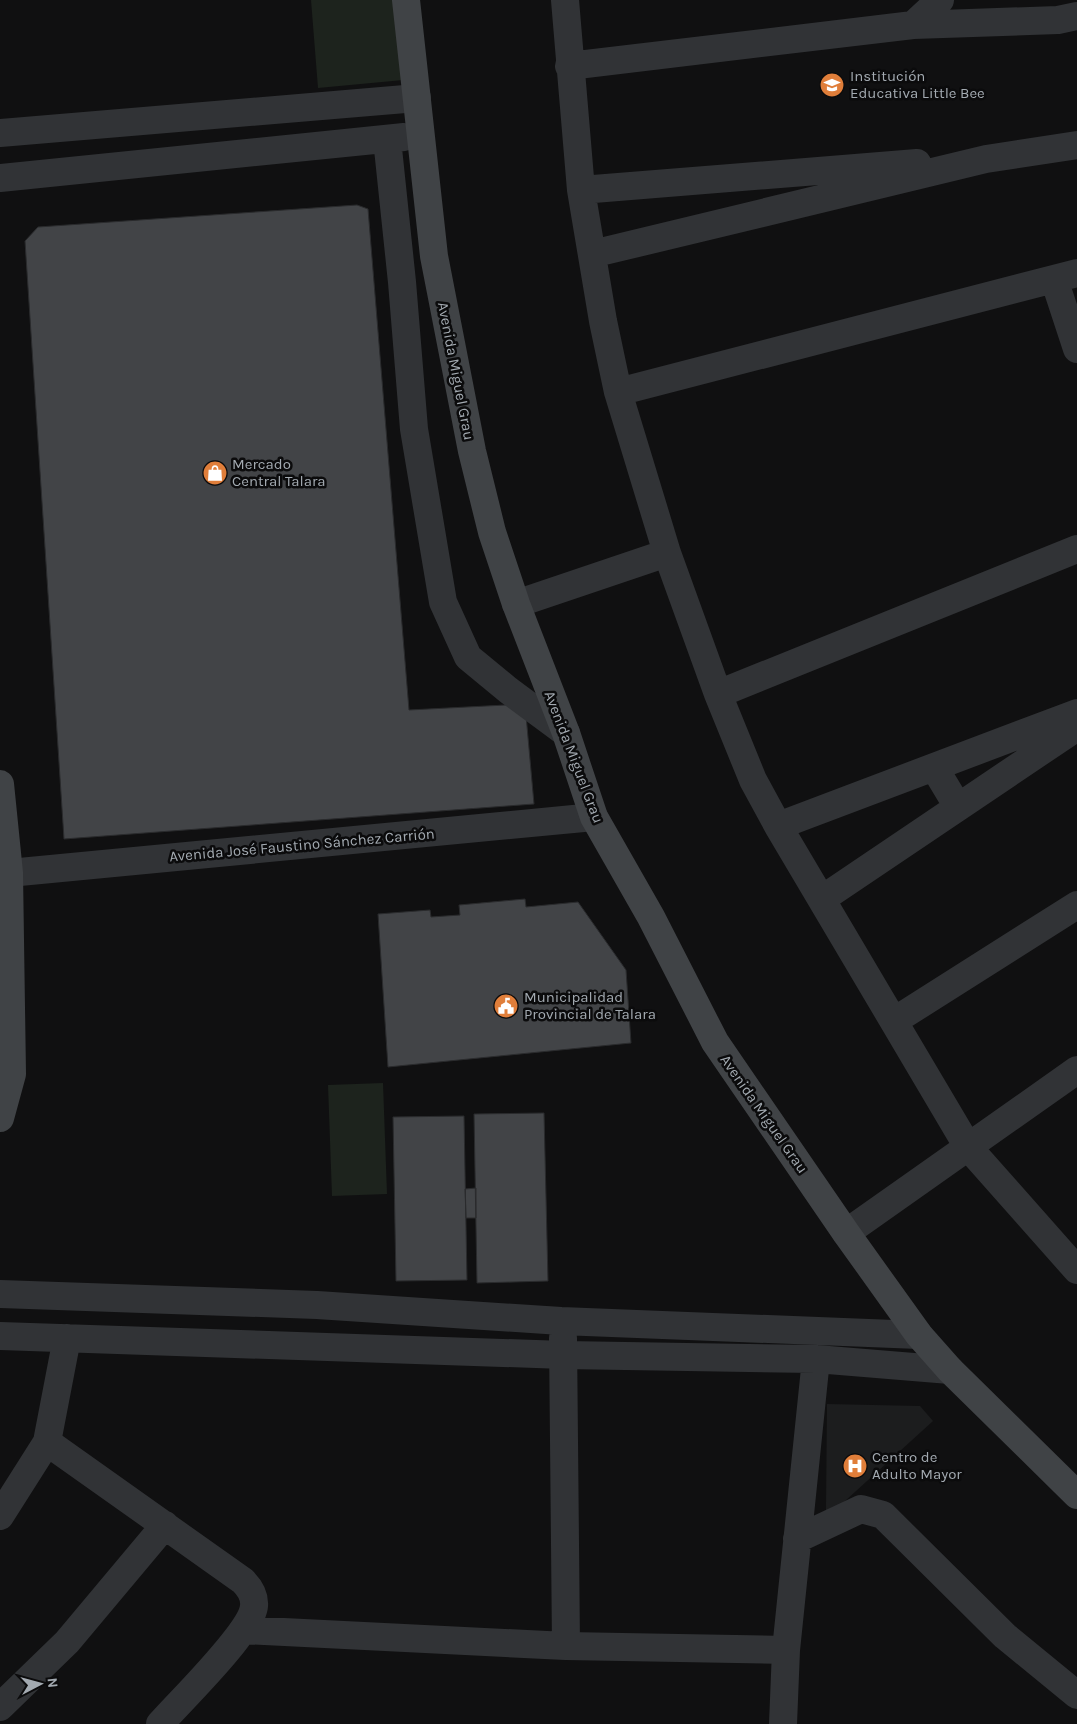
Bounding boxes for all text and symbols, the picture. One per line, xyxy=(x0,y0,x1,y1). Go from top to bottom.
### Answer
place label: Institución Educativa Little Bee xyxy=(850,67,985,102)
school or university icon: Institución Educativa Little Bee xyxy=(819,72,845,98)
street label: Avenida Miguel Grau xyxy=(434,300,478,442)
place label: Mercado Central Talara xyxy=(232,455,326,490)
shop icon: Mercado Central Talara xyxy=(202,460,228,486)
street label: Avenida Miguel Grau xyxy=(540,688,608,826)
street label: Avenida José Faustino Sánchez Carrión xyxy=(169,824,435,866)
place label: Municipalidad Provincial de Talara xyxy=(524,988,656,1023)
public building icon: Municipalidad Provincial de Talara xyxy=(493,993,519,1019)
street label: Avenida Miguel Grau xyxy=(716,1051,812,1177)
place label: Centro de Adulto Mayor xyxy=(872,1448,962,1483)
hospital icon: Centro de Adulto Mayor xyxy=(842,1453,868,1479)
north arrow xyxy=(15,1659,65,1709)
text: N xyxy=(43,1677,61,1689)

